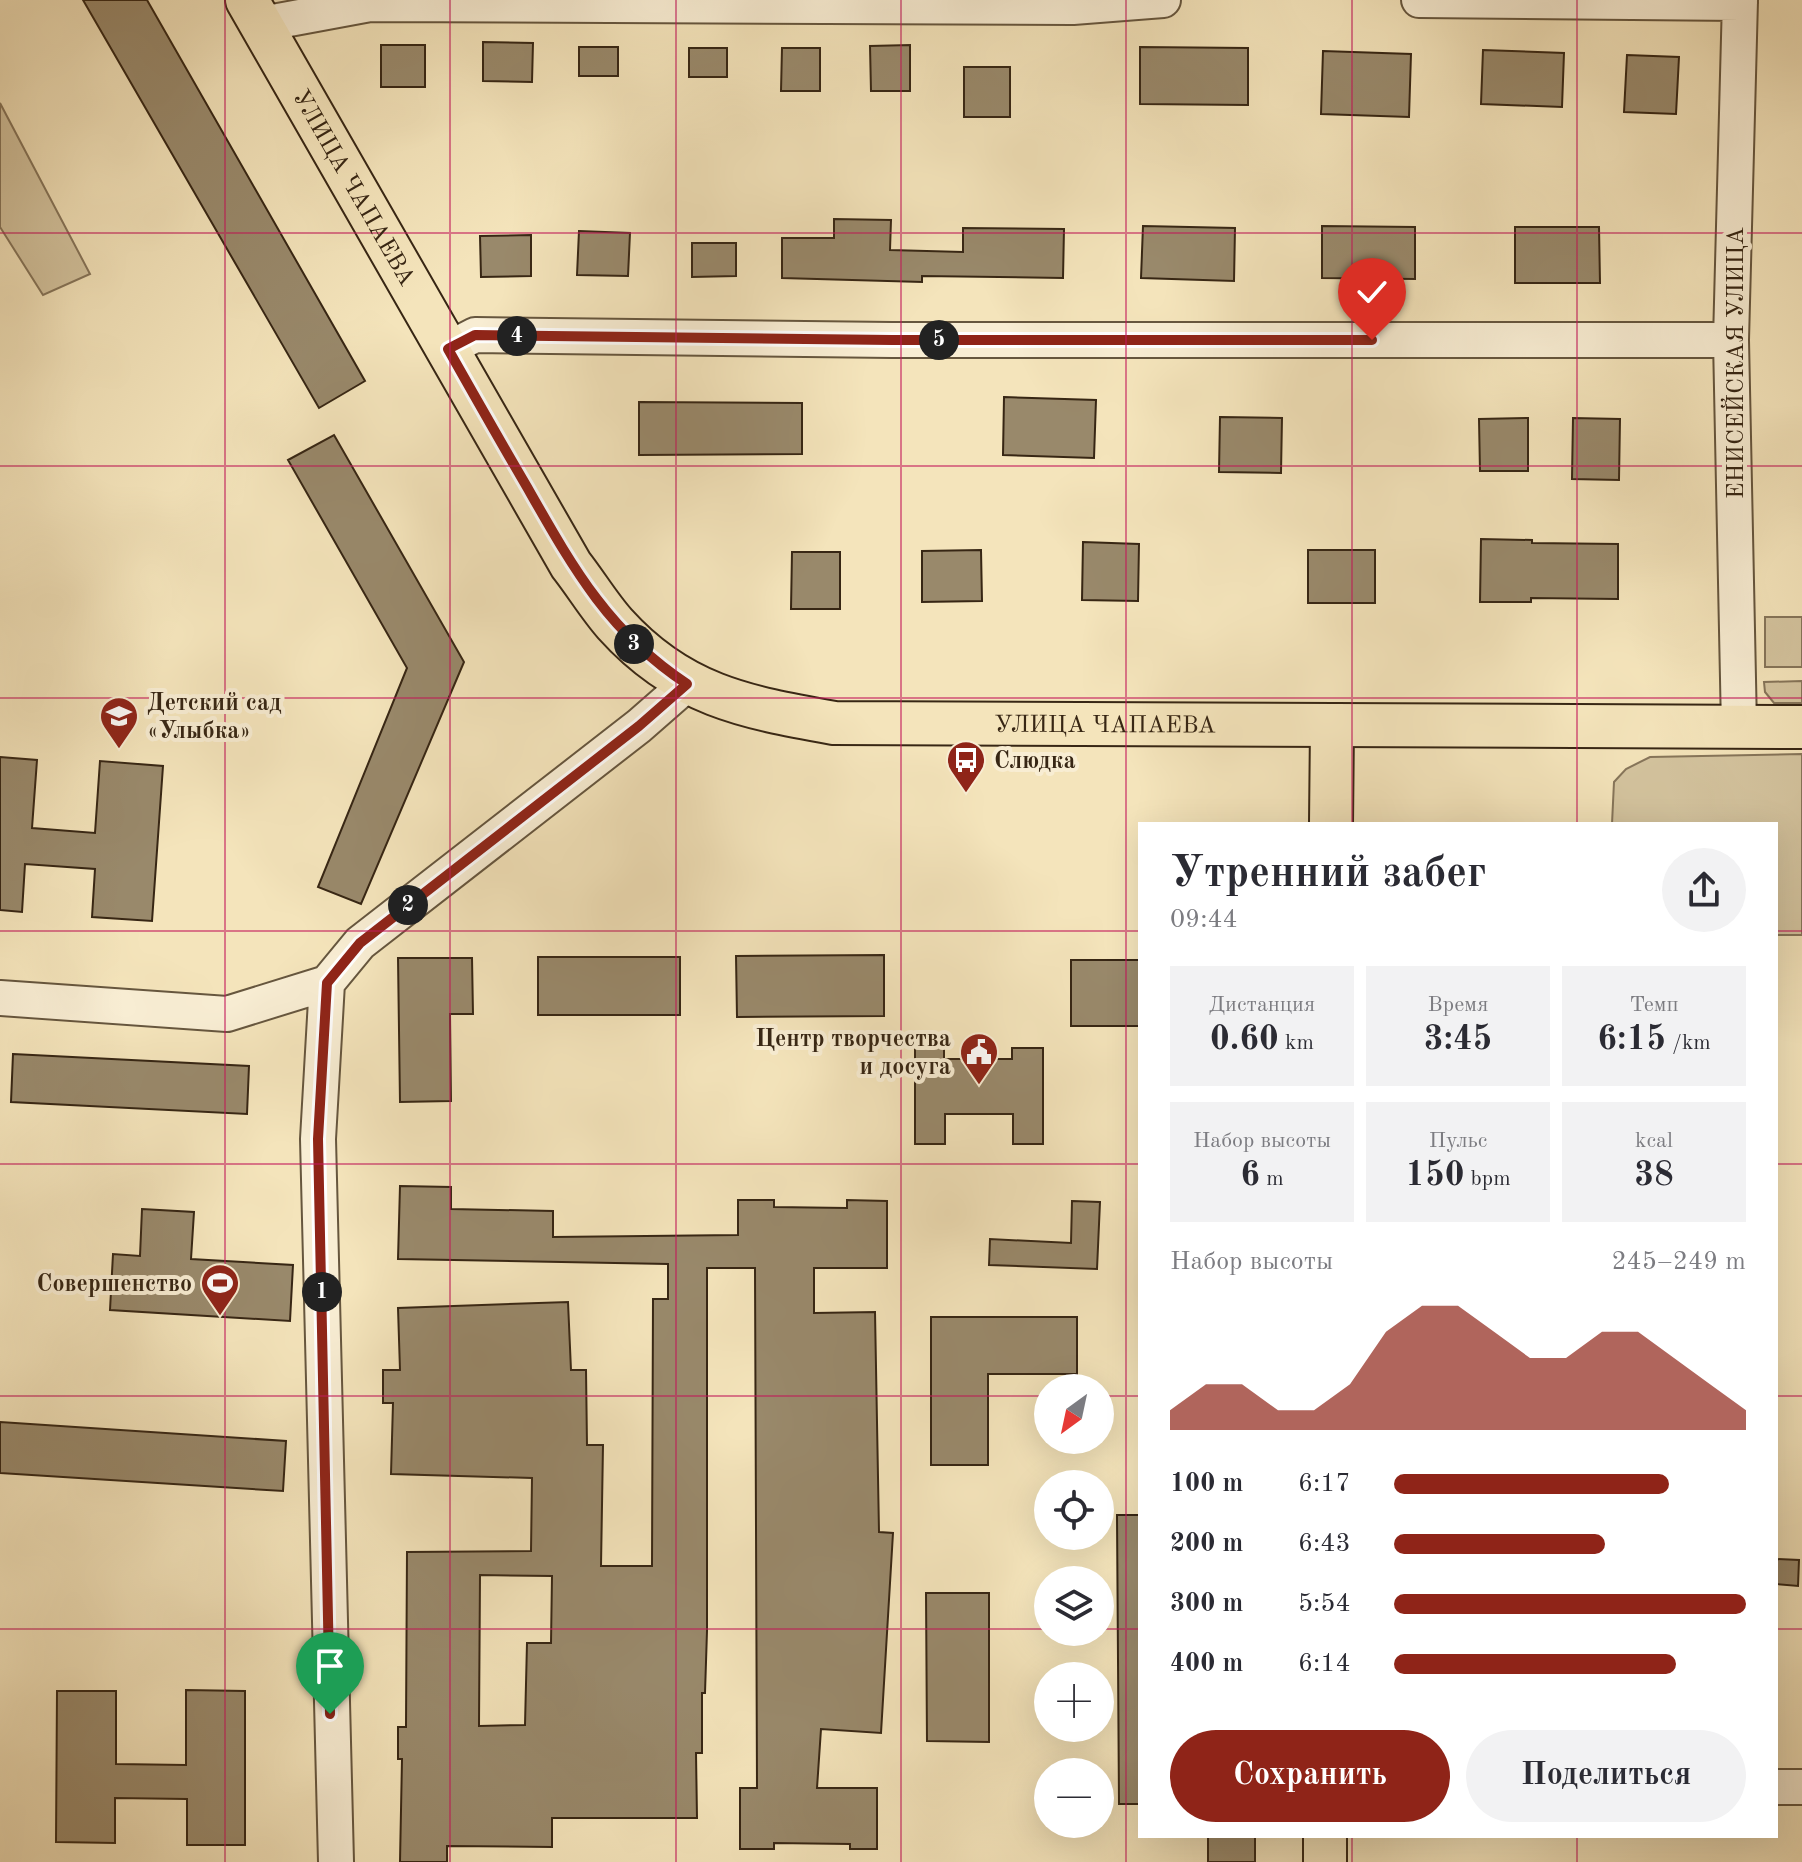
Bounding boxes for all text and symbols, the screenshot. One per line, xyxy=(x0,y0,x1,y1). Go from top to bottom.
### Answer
street label: УЛИЦА ЧАПАЕВА xyxy=(287,86,418,290)
street label: ЕНИСЕЙСКАЯ УЛИЦА xyxy=(1720,227,1749,499)
pin xyxy=(1338,258,1406,340)
icon: check xyxy=(1350,270,1394,314)
pin: 4 xyxy=(497,316,537,356)
pin: 5 xyxy=(919,320,959,360)
text: 4 xyxy=(511,325,523,347)
text: 5 xyxy=(933,329,945,351)
pin: 3 xyxy=(614,624,654,664)
text: 3 xyxy=(628,633,640,655)
place label: Детский сад «Улыбка» xyxy=(147,692,282,744)
school or university icon: Детский сад «Улыбка» xyxy=(98,695,140,750)
street label: УЛИЦА ЧАПАЕВА xyxy=(994,714,1216,739)
bus stop icon: Слюдка xyxy=(945,739,987,794)
place label: Слюдка xyxy=(994,750,1076,774)
button: share xyxy=(1662,848,1746,932)
text: Утренний забег xyxy=(1170,852,1486,896)
pin: 2 xyxy=(388,885,428,925)
text: 2 xyxy=(402,894,414,916)
text: 09:44 xyxy=(1170,907,1238,933)
text: Дистанция xyxy=(1209,994,1315,1016)
text: Время xyxy=(1428,994,1488,1016)
text: Темп xyxy=(1629,994,1679,1016)
text: 0.60 xyxy=(1210,1023,1279,1057)
text: 3:45 xyxy=(1424,1023,1492,1057)
text: 6:15 xyxy=(1597,1023,1666,1057)
place label: Центр творчества и досуга xyxy=(755,1028,951,1080)
public building icon: Центр творчества и досуга xyxy=(958,1031,1000,1086)
text: km xyxy=(1279,1032,1314,1054)
text: /km xyxy=(1666,1032,1711,1054)
text: Набор высоты xyxy=(1193,1130,1331,1152)
text: Пульс xyxy=(1429,1130,1487,1152)
text: kcal xyxy=(1635,1130,1673,1152)
text: 6 xyxy=(1240,1159,1260,1193)
text: 150 xyxy=(1405,1159,1464,1193)
text: 38 xyxy=(1634,1159,1674,1193)
text: m xyxy=(1260,1168,1284,1190)
text: bpm xyxy=(1464,1168,1511,1190)
text: Набор высоты xyxy=(1170,1249,1333,1275)
text: 245–249 m xyxy=(1611,1249,1746,1275)
sports icon: Совершенство xyxy=(199,1262,241,1317)
pin: 1 xyxy=(302,1272,342,1312)
place label: Совершенство xyxy=(37,1273,192,1297)
text: 1 xyxy=(316,1281,328,1303)
north arrow xyxy=(1034,1374,1114,1454)
map controls xyxy=(1034,1374,1114,1838)
button: locate xyxy=(1034,1470,1114,1550)
text: 100 m xyxy=(1170,1471,1243,1497)
text: 6:17 xyxy=(1298,1471,1351,1497)
text: 200 m xyxy=(1170,1531,1243,1557)
text: 6:43 xyxy=(1298,1531,1351,1557)
button: layers xyxy=(1034,1566,1114,1646)
text: 300 m xyxy=(1170,1591,1243,1617)
text: 5:54 xyxy=(1298,1591,1351,1617)
pin xyxy=(296,1632,364,1714)
icon: arrive xyxy=(308,1644,352,1688)
text: 400 m xyxy=(1170,1651,1243,1677)
text: 6:14 xyxy=(1298,1651,1351,1677)
button: + xyxy=(1034,1662,1114,1742)
button: Сохранить xyxy=(1170,1730,1450,1822)
button: Поделиться xyxy=(1466,1730,1746,1822)
button: − xyxy=(1034,1758,1114,1838)

